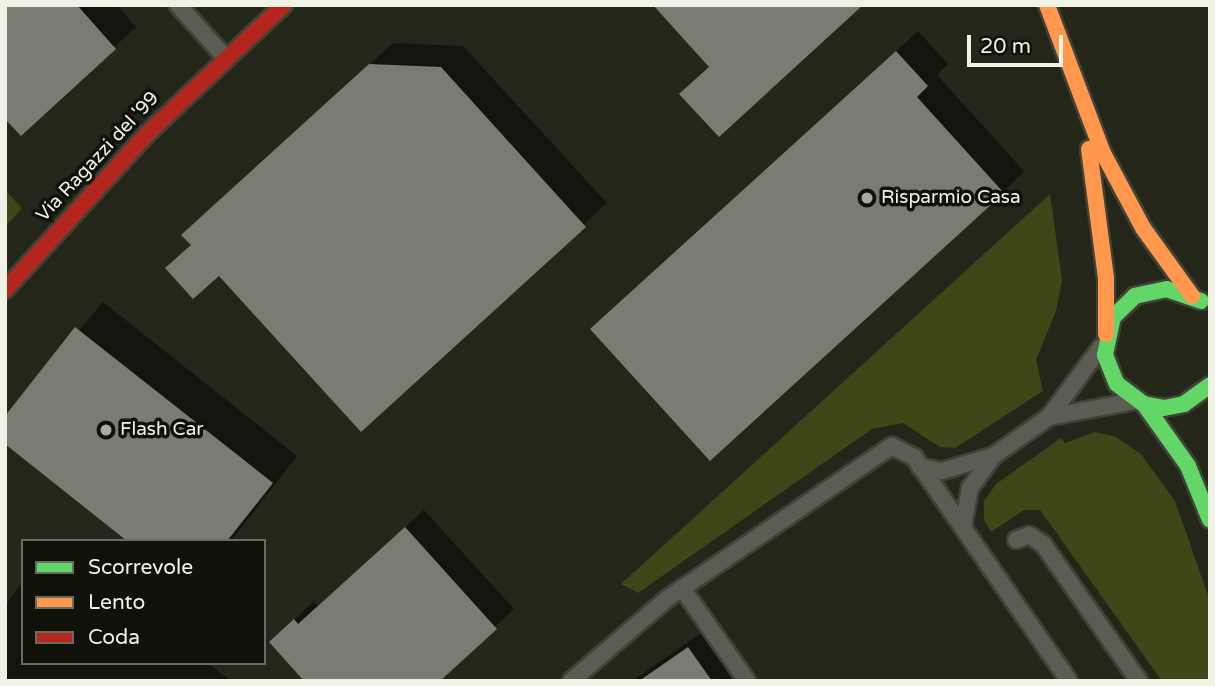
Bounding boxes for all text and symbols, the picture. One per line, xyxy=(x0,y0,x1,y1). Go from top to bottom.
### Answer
scale bar xyxy=(970,21,1066,65)
text: 20 m xyxy=(980,34,1031,59)
street label: Via Ragazzi del '99 xyxy=(32,87,164,227)
place label: Risparmio Casa xyxy=(881,187,1021,209)
marker: Risparmio Casa xyxy=(859,190,875,206)
place label: Flash Car xyxy=(120,419,204,441)
marker: Flash Car xyxy=(98,422,114,438)
legend xyxy=(21,539,266,665)
text: Scorrevole xyxy=(88,555,193,580)
text: Lento xyxy=(88,590,145,615)
text: Coda xyxy=(88,625,140,650)

